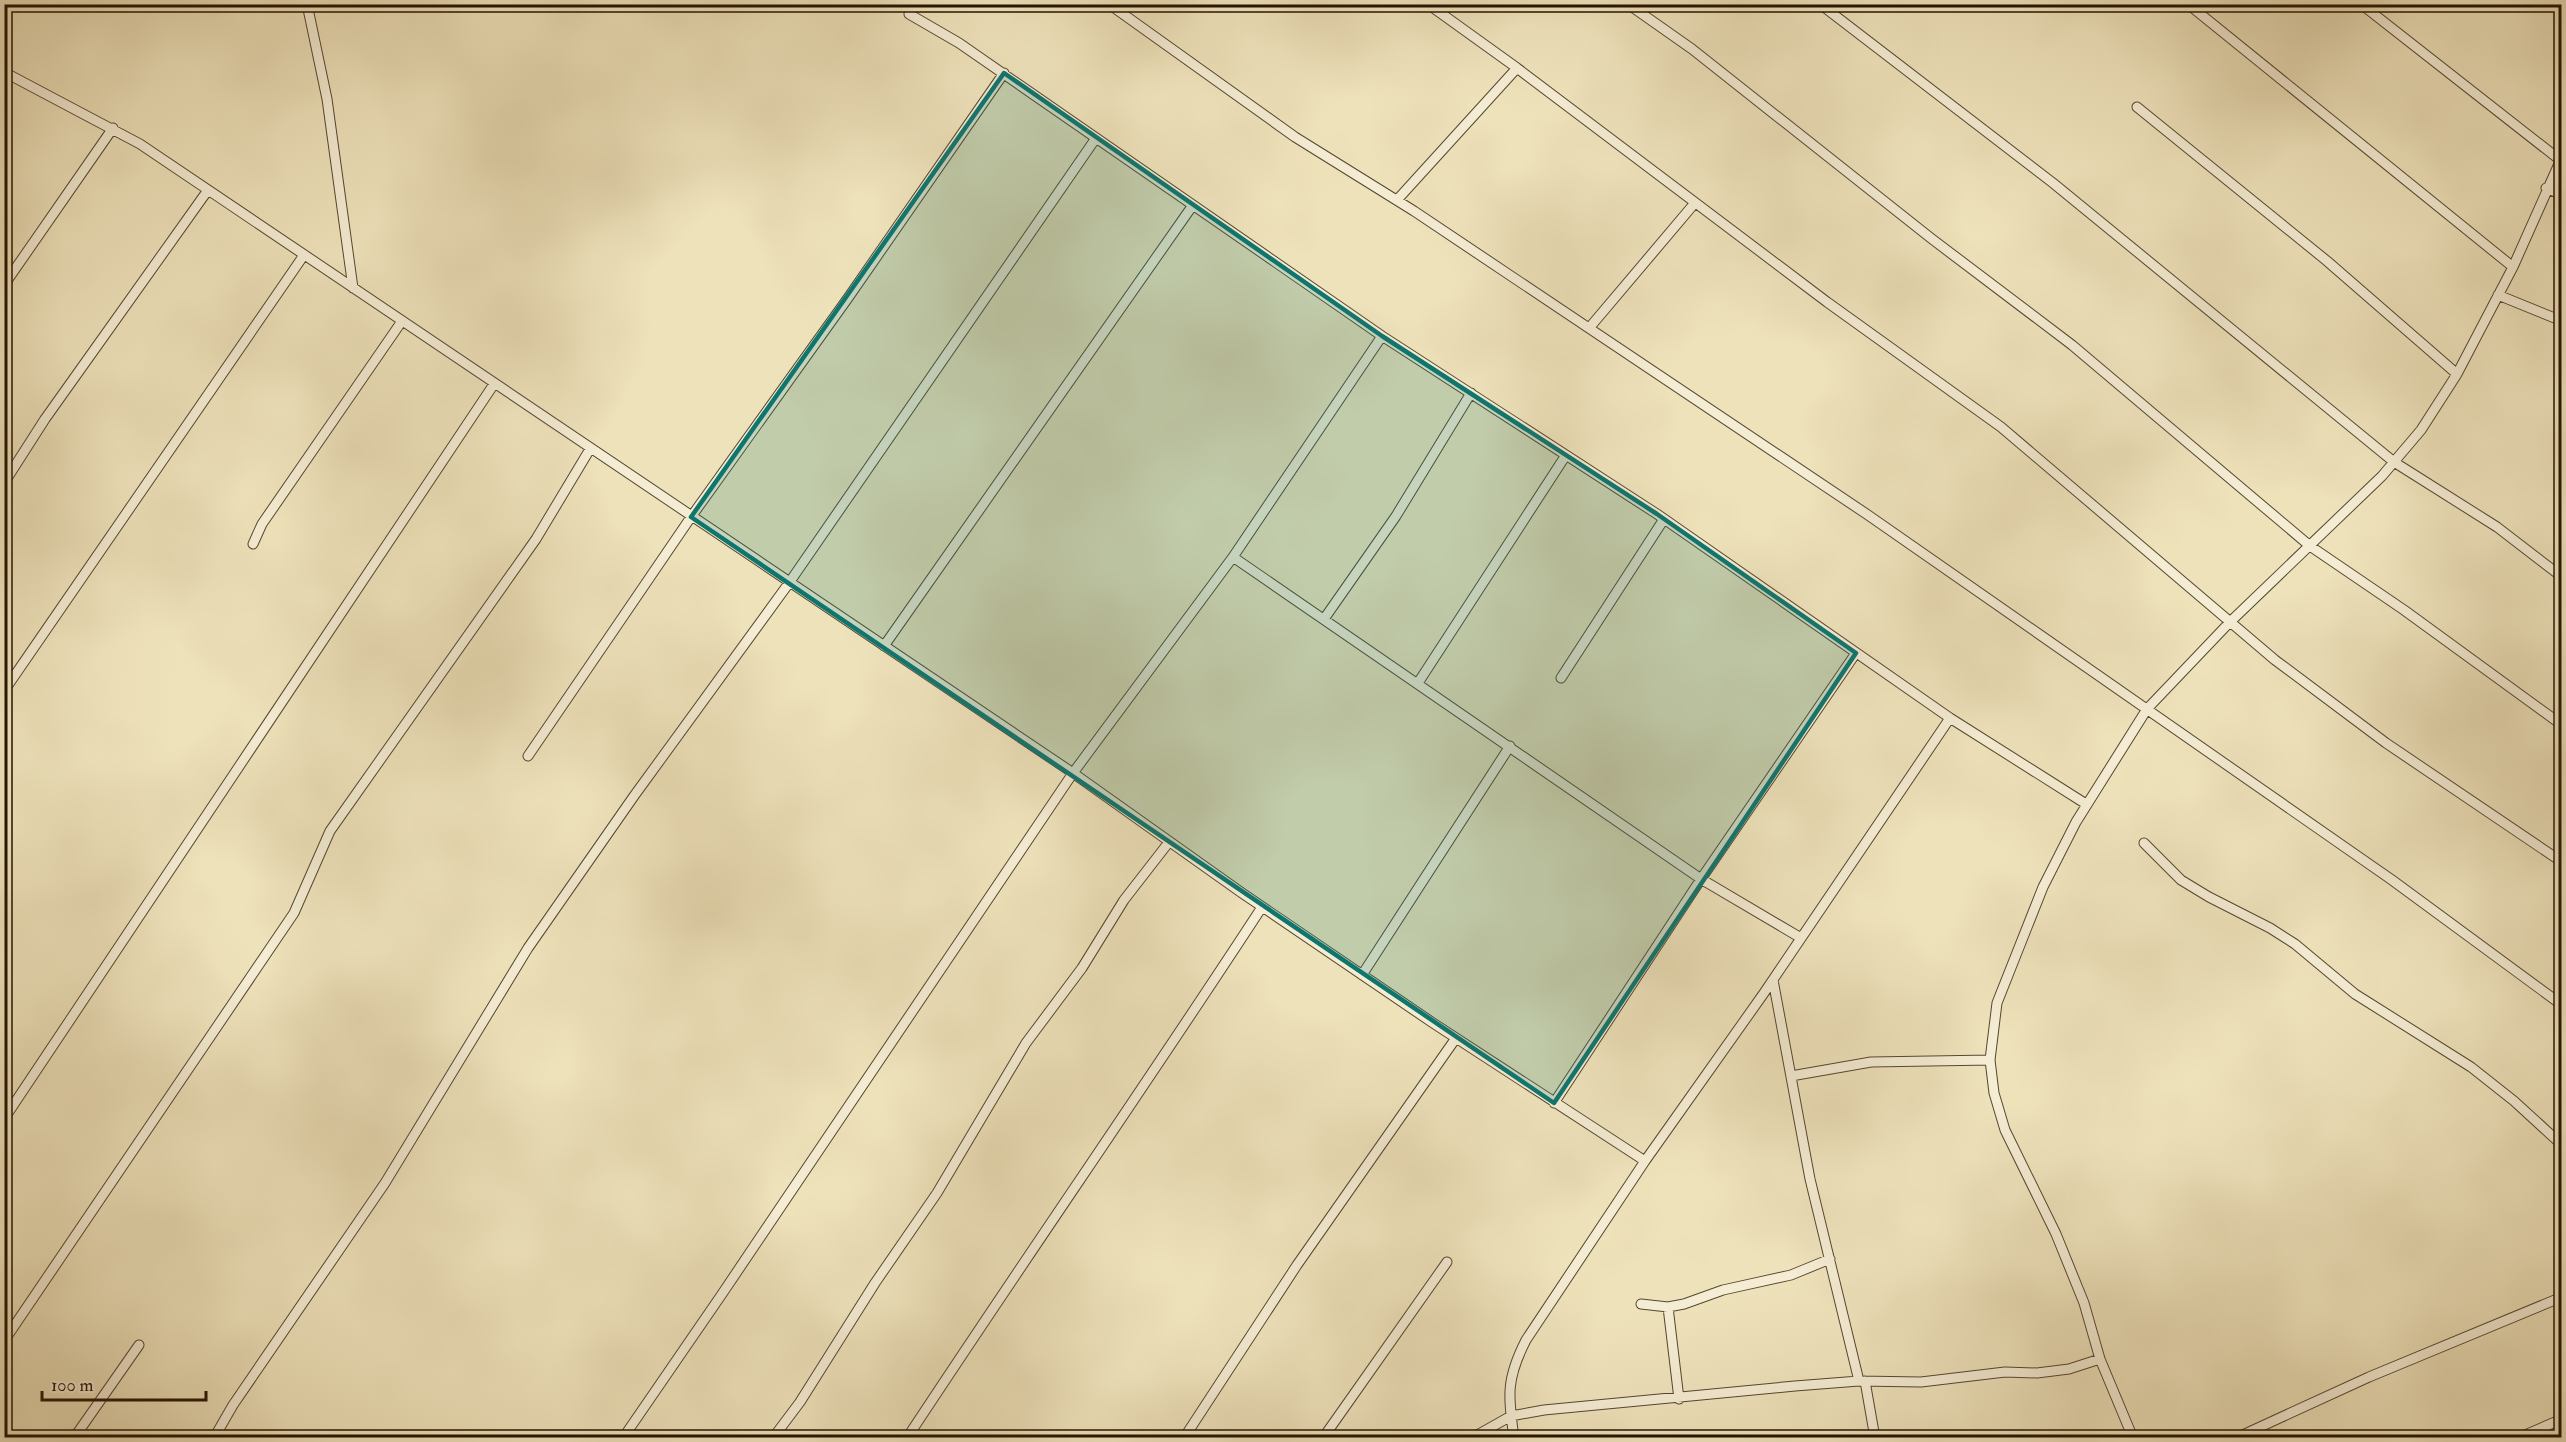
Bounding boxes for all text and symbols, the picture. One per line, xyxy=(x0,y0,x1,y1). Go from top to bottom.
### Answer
scale bar xyxy=(42,1364,206,1402)
text: 100 m xyxy=(51,1374,94,1397)

